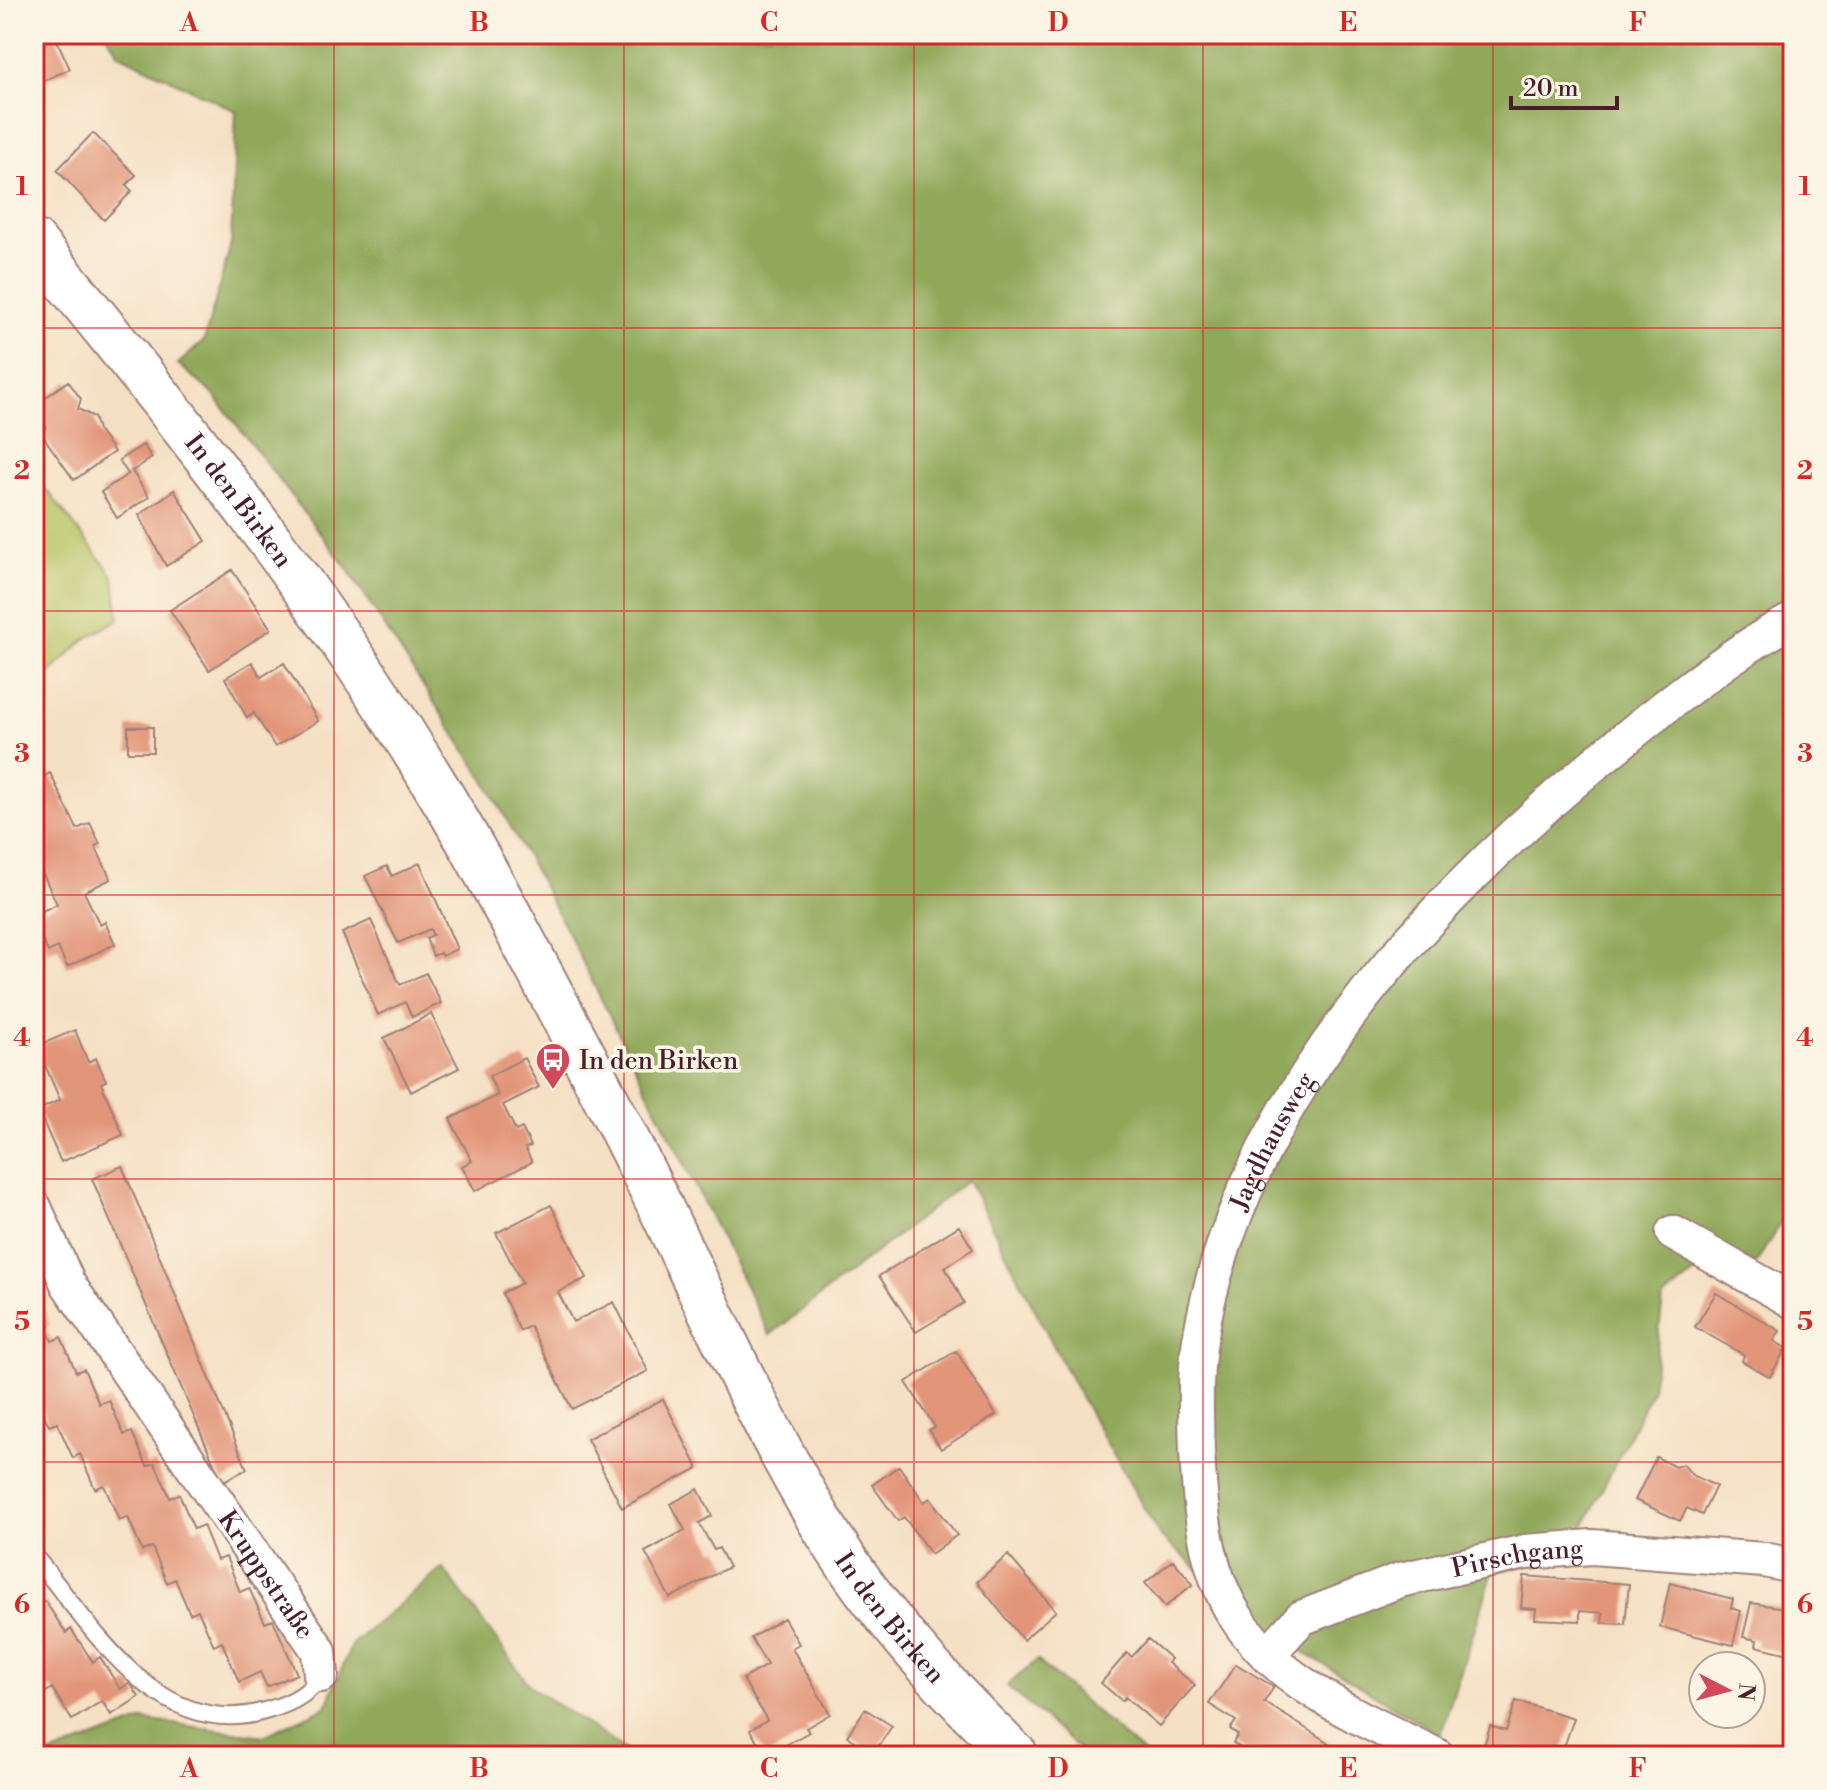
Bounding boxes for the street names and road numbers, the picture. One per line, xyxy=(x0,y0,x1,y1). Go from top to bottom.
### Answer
street label: In den Birken xyxy=(178,428,299,574)
street label: Jagdhausweg xyxy=(1223,1066,1322,1216)
street label: Kruppstraße xyxy=(211,1505,321,1645)
street label: Pirschgang xyxy=(1449,1533,1585,1585)
street label: In den Birken xyxy=(827,1546,952,1691)

